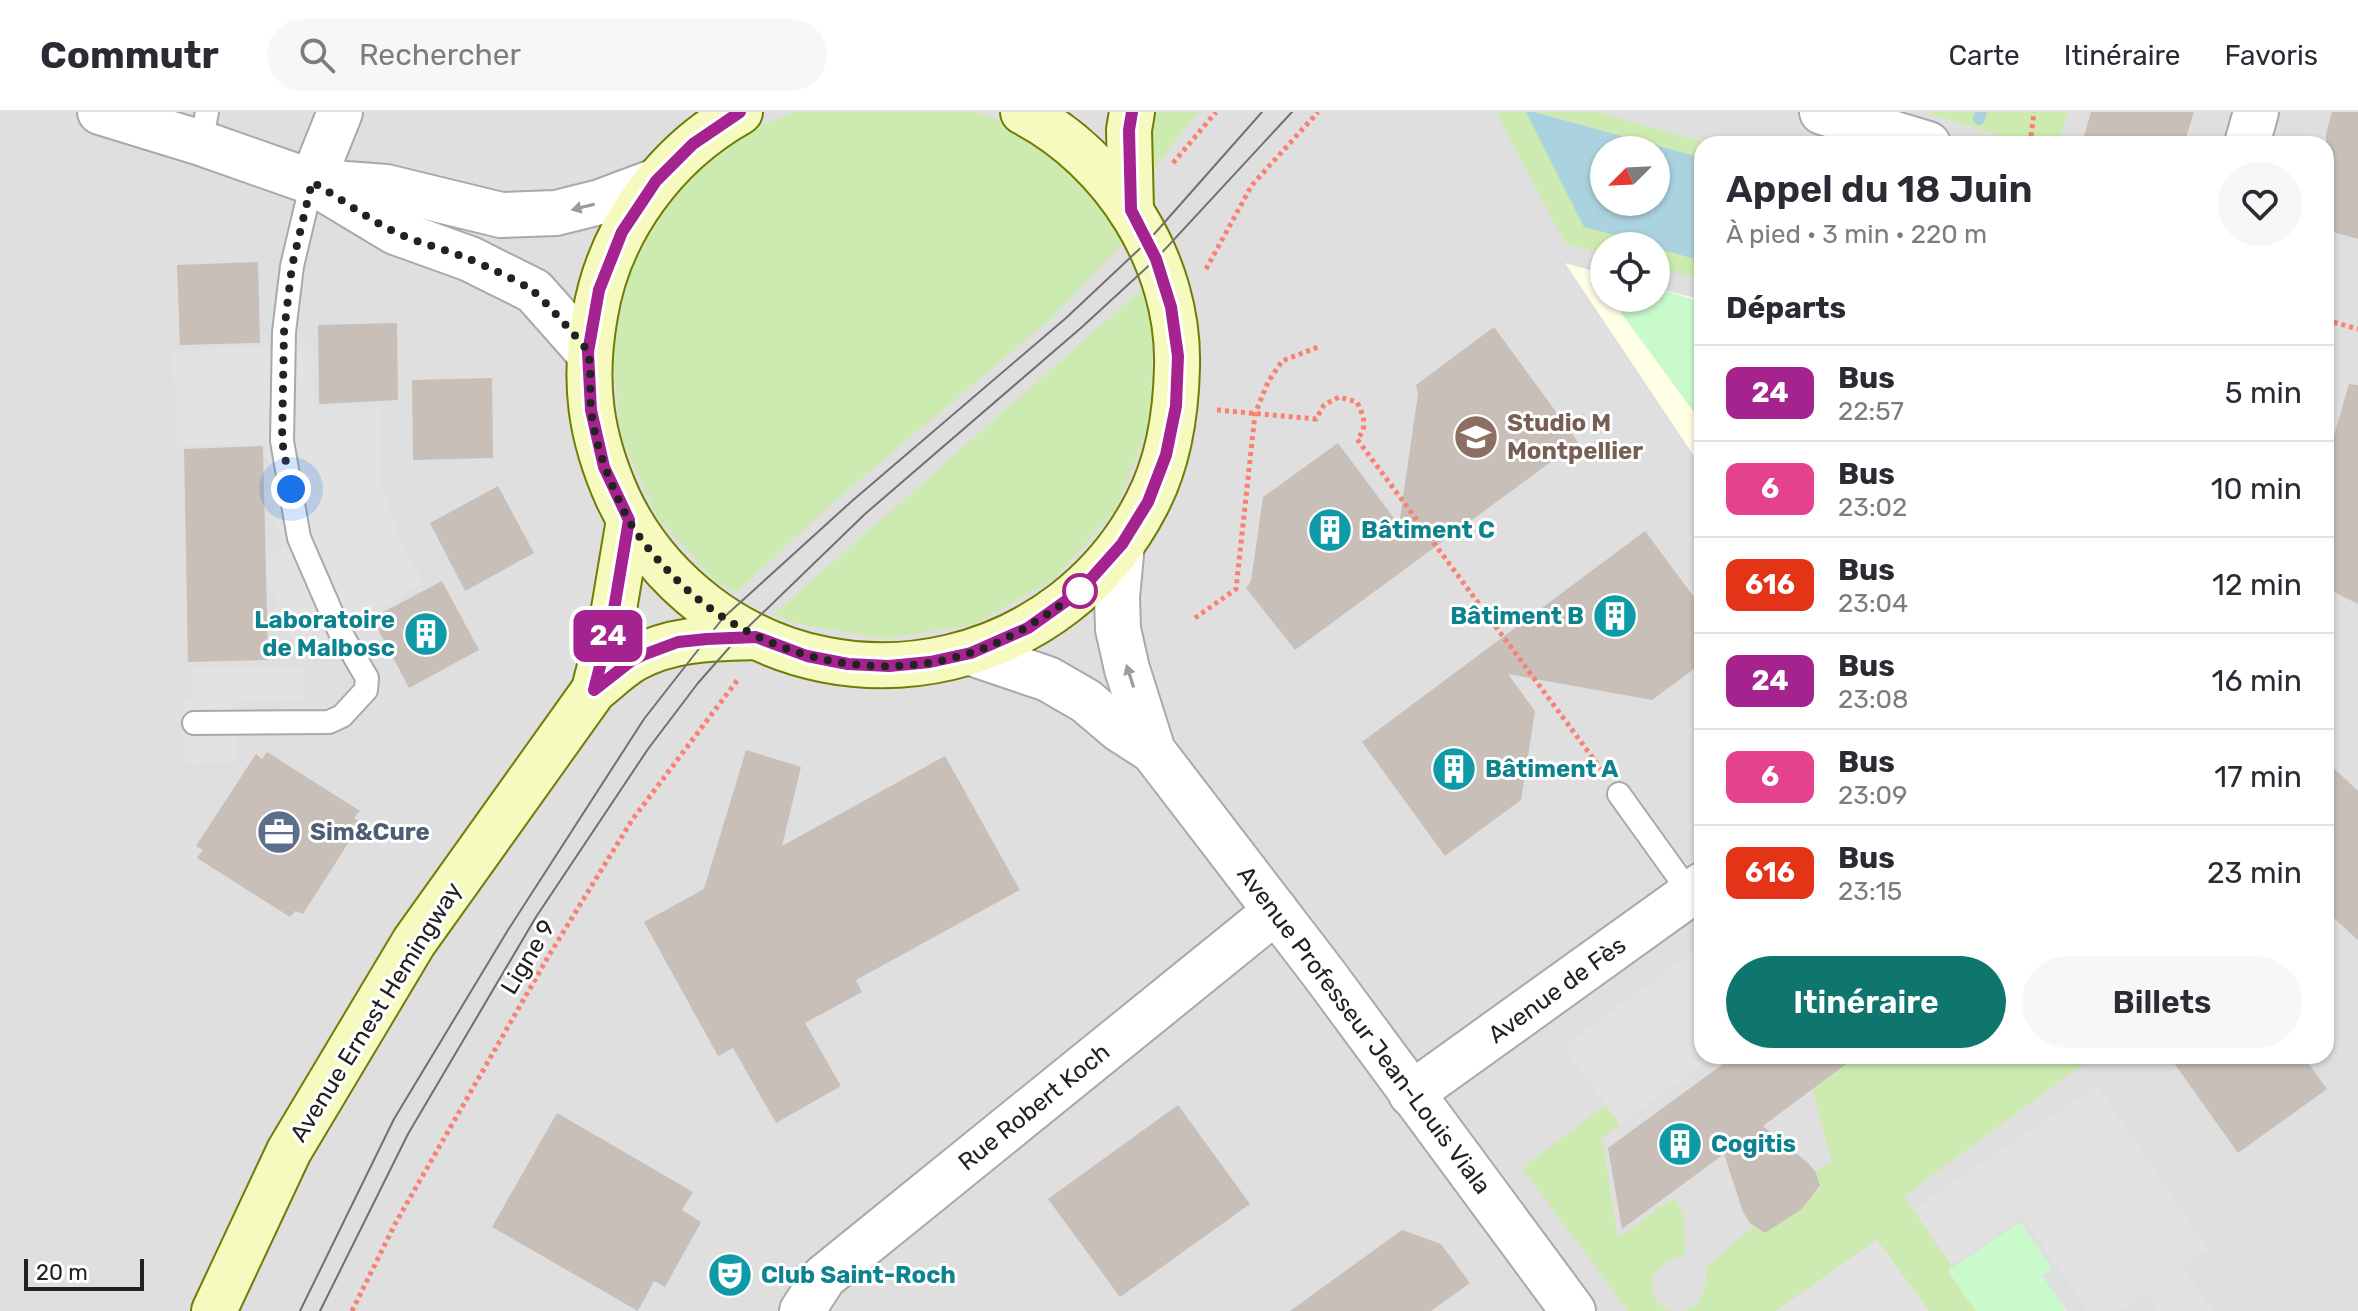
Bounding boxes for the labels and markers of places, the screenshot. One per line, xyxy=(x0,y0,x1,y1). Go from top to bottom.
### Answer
place label: Studio M Montpellier xyxy=(1507,409,1643,465)
school or university icon: Studio M Montpellier xyxy=(1452,413,1500,461)
building icon: Bâtiment C xyxy=(1306,506,1354,554)
place label: Bâtiment C xyxy=(1361,516,1495,544)
unlabelled marker xyxy=(1063,574,1097,608)
building icon: Bâtiment B xyxy=(1591,592,1639,640)
place label: Bâtiment B xyxy=(1450,602,1584,630)
place label: Laboratoire de Malbosc xyxy=(254,606,395,662)
building icon: Laboratoire de Malbosc xyxy=(402,610,450,658)
building icon: Bâtiment A xyxy=(1430,745,1478,793)
place label: Bâtiment A xyxy=(1485,755,1618,783)
office icon: Sim&Cure xyxy=(255,808,303,856)
place label: Sim&Cure xyxy=(310,818,430,846)
building icon: Cogitis xyxy=(1656,1120,1704,1168)
place label: Cogitis xyxy=(1711,1130,1796,1158)
theatre icon: Club Saint-Roch xyxy=(706,1251,754,1299)
place label: Club Saint-Roch xyxy=(761,1261,956,1289)

